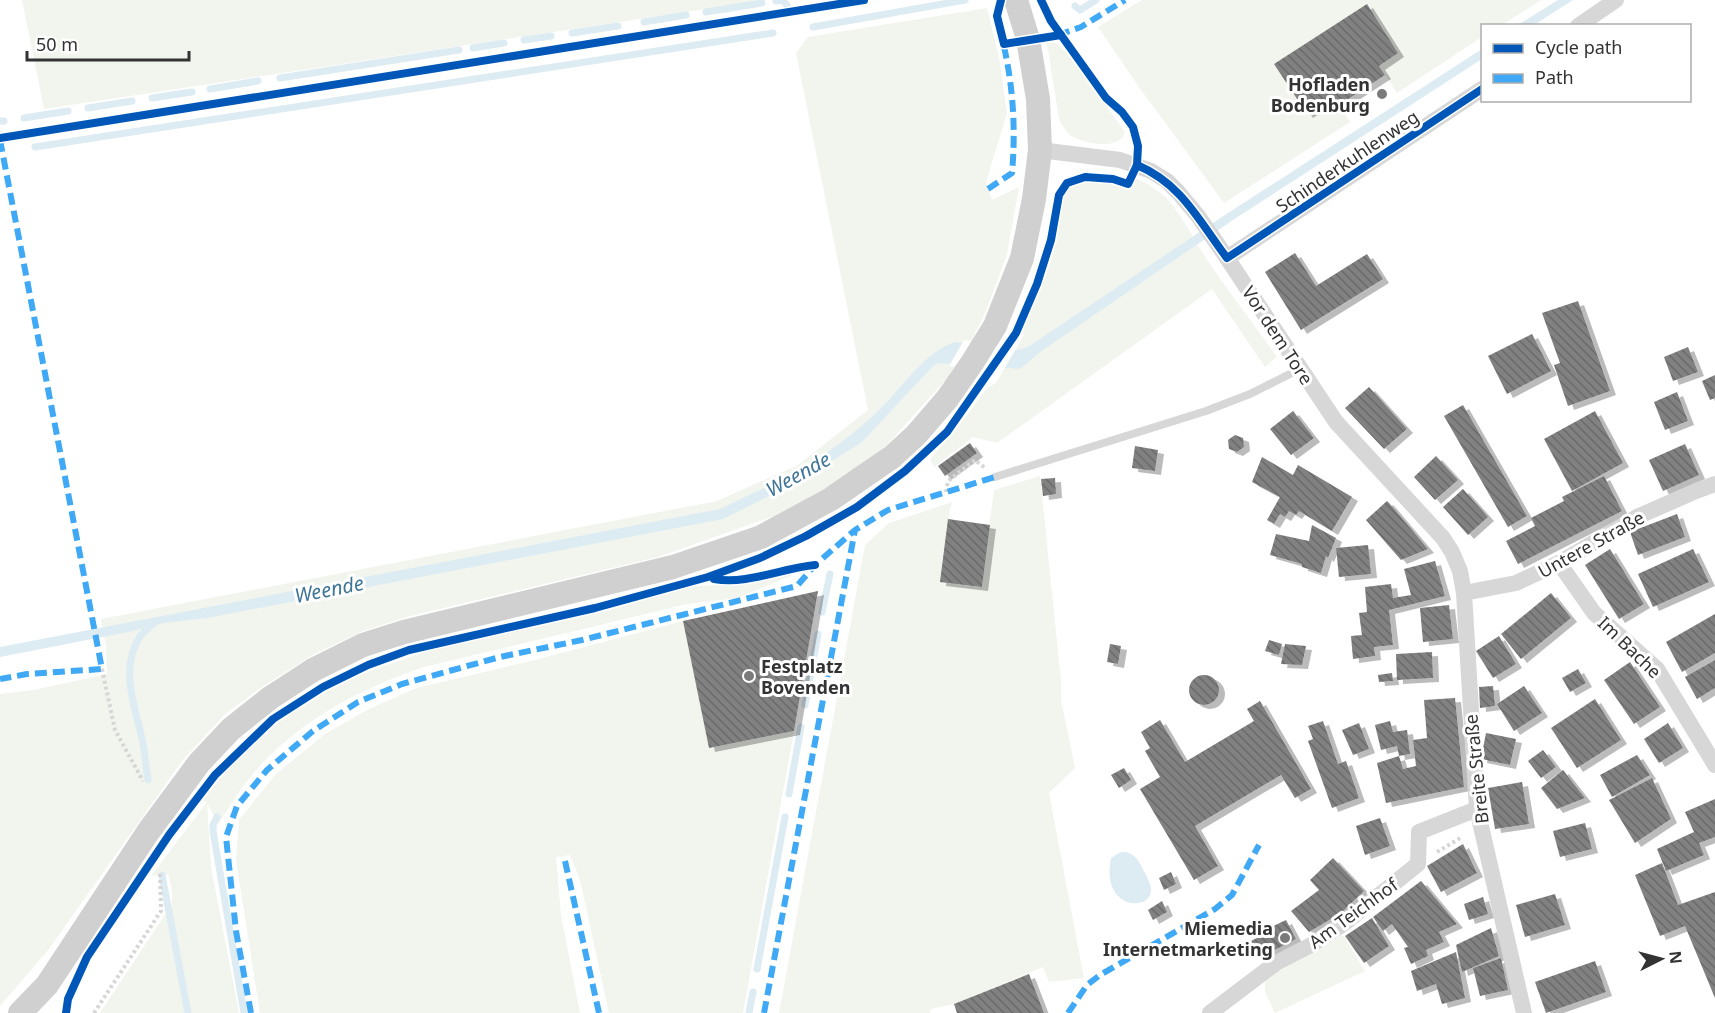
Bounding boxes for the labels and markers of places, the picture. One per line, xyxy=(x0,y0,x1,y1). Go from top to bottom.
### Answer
place label: Hofladen Bodenburg xyxy=(1271,72,1370,117)
marker: Hofladen Bodenburg xyxy=(1375,87,1389,101)
place label: Festplatz Bovenden xyxy=(761,654,850,699)
marker: Festplatz Bovenden xyxy=(742,669,756,683)
place label: Miemedia Internetmarketing xyxy=(1103,916,1273,961)
marker: Miemedia Internetmarketing xyxy=(1278,931,1292,945)

